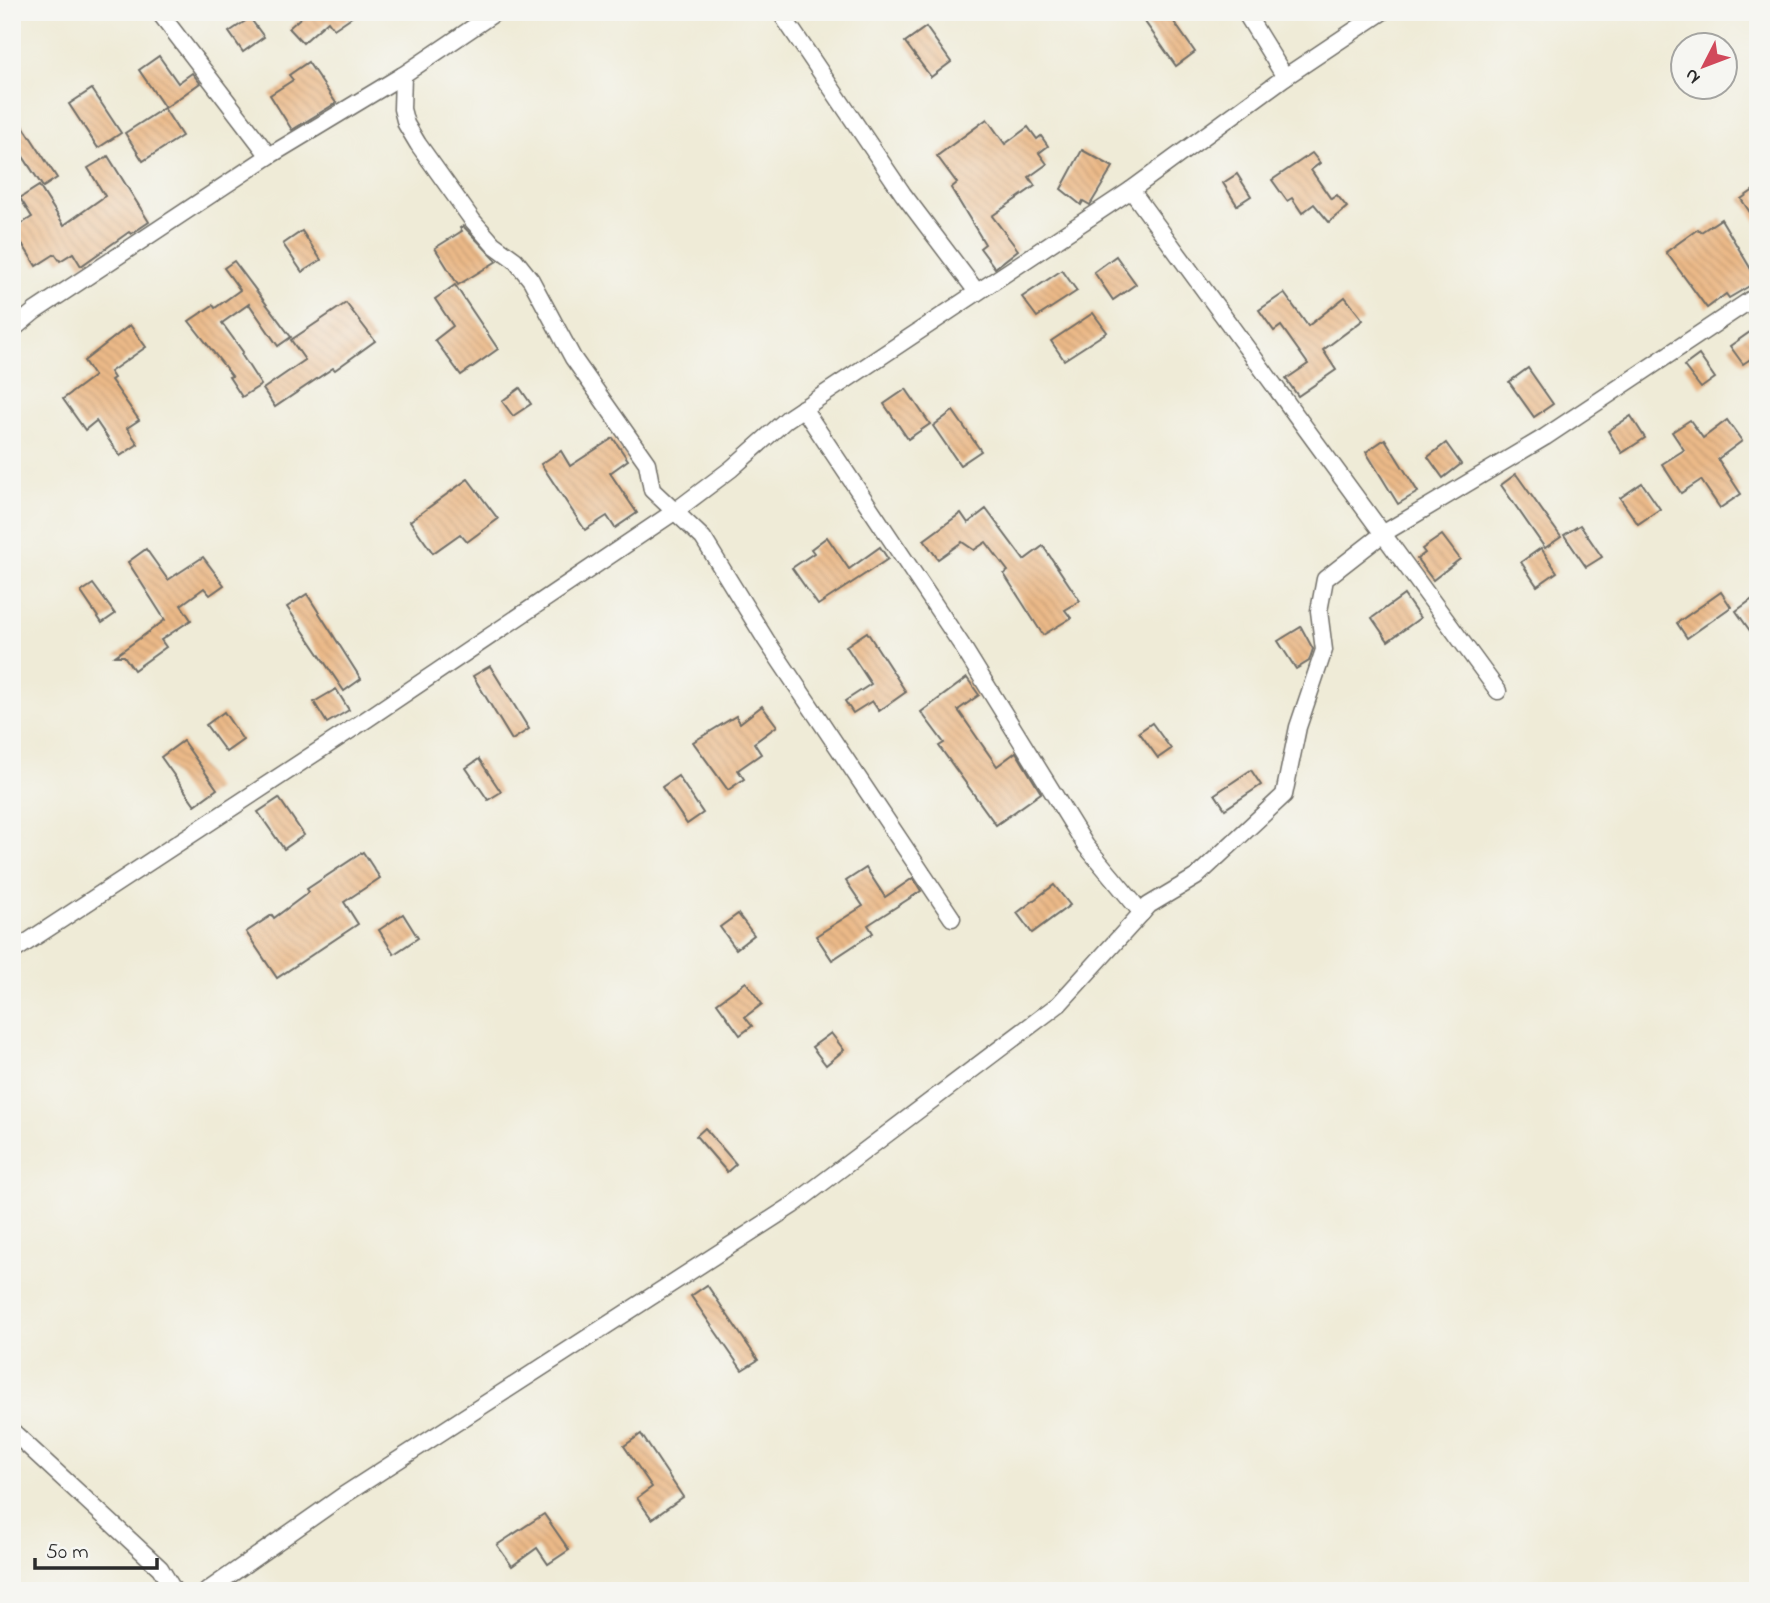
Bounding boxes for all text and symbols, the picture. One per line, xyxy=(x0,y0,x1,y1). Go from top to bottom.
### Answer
north arrow xyxy=(1668,32,1738,102)
text: N xyxy=(1679,62,1708,90)
scale bar xyxy=(35,1526,158,1570)
text: 50 m xyxy=(46,1538,89,1568)

